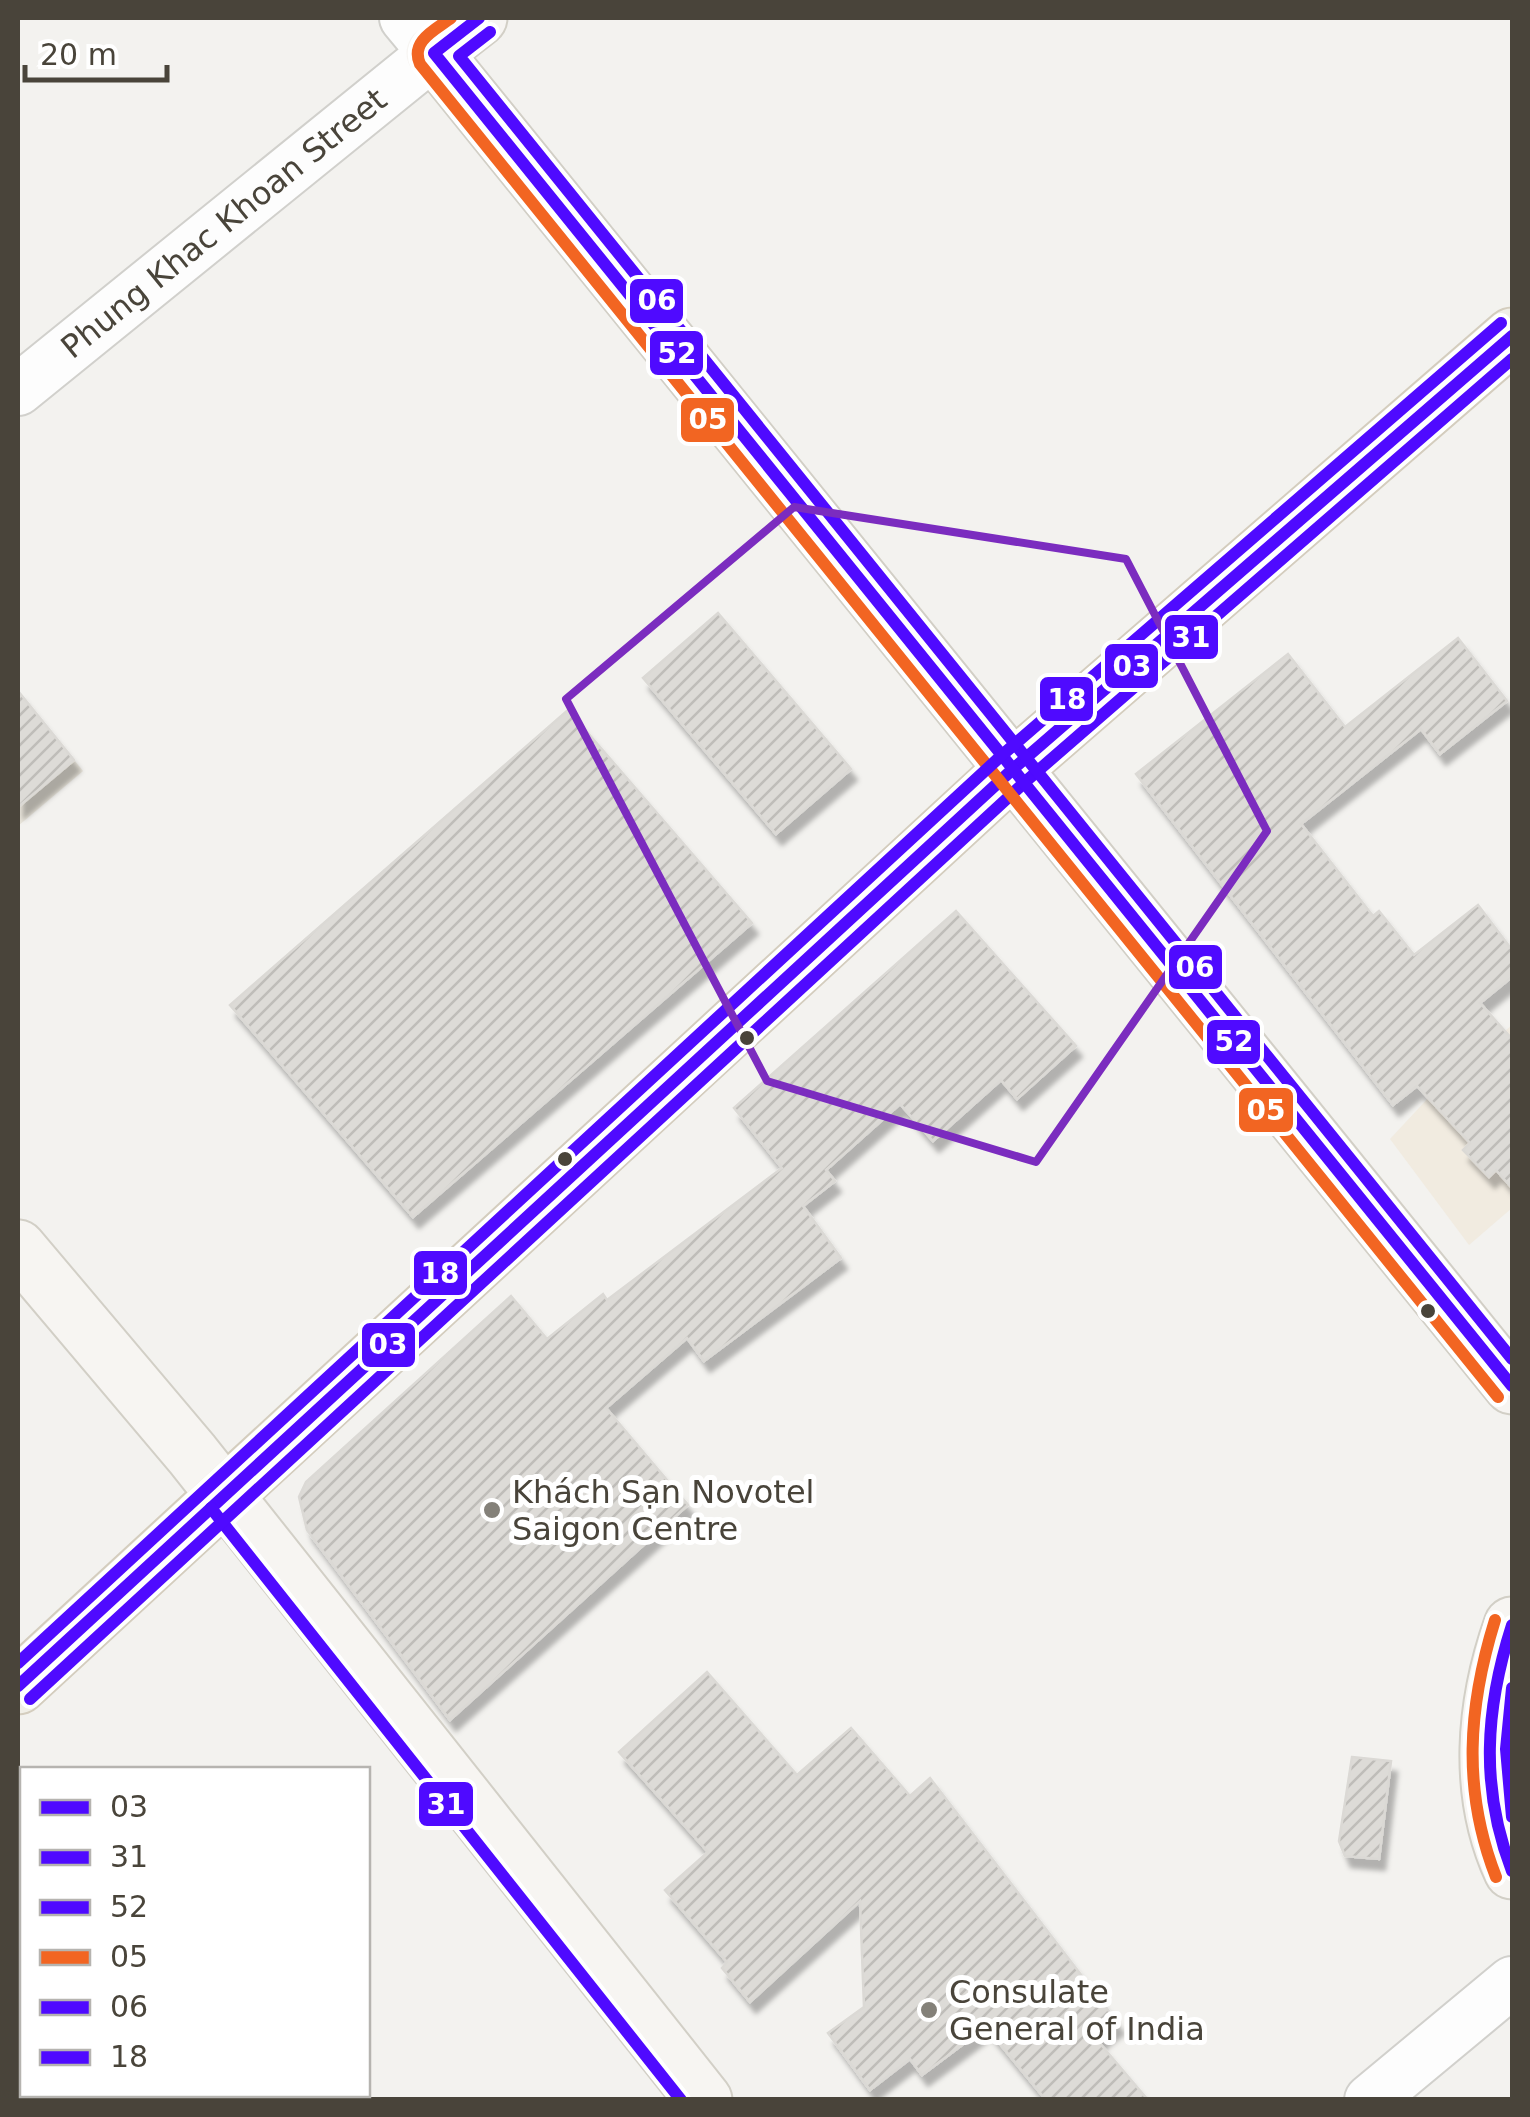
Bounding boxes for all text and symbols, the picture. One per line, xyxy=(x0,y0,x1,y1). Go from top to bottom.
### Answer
scale bar xyxy=(25,20,168,82)
text: 20 m xyxy=(40,37,117,72)
street label: Phung Khac Khoan Street xyxy=(54,80,394,366)
line badge: 06 xyxy=(628,277,685,325)
text: 06 xyxy=(638,284,676,317)
line badge: 52 xyxy=(648,329,705,377)
text: 52 xyxy=(658,337,696,370)
line badge: 05 xyxy=(679,396,736,444)
text: 05 xyxy=(689,403,727,436)
line badge: 31 xyxy=(1163,613,1220,661)
text: 31 xyxy=(1172,621,1210,654)
line badge: 03 xyxy=(1103,642,1160,690)
text: 03 xyxy=(1113,650,1151,683)
line badge: 18 xyxy=(1038,675,1095,723)
text: 18 xyxy=(1048,683,1086,716)
line badge: 06 xyxy=(1167,943,1224,991)
text: 06 xyxy=(1176,951,1214,984)
line badge: 52 xyxy=(1205,1018,1262,1066)
text: 52 xyxy=(1215,1025,1253,1058)
unlabelled marker xyxy=(737,1028,757,1048)
line badge: 05 xyxy=(1237,1086,1295,1134)
text: 05 xyxy=(1247,1094,1285,1127)
unlabelled marker xyxy=(555,1149,575,1169)
line badge: 18 xyxy=(412,1249,469,1297)
text: 18 xyxy=(421,1257,459,1290)
unlabelled marker xyxy=(1418,1301,1438,1321)
line badge: 03 xyxy=(360,1321,417,1369)
text: 03 xyxy=(369,1328,407,1361)
place label: Khách Sạn Novotel Saigon Centre xyxy=(512,1473,814,1548)
marker: Khách Sạn Novotel Saigon Centre xyxy=(481,1499,503,1521)
legend xyxy=(20,1767,370,2097)
line badge: 31 xyxy=(417,1780,475,1828)
text: 31 xyxy=(427,1788,465,1821)
text: 03 xyxy=(110,1789,148,1824)
text: 31 xyxy=(110,1839,148,1874)
text: 52 xyxy=(110,1889,148,1924)
text: 05 xyxy=(110,1939,148,1974)
place label: Consulate General of India xyxy=(949,1973,1205,2048)
text: 06 xyxy=(110,1989,148,2024)
marker: Consulate General of India xyxy=(918,1999,940,2021)
text: 18 xyxy=(110,2039,148,2074)

